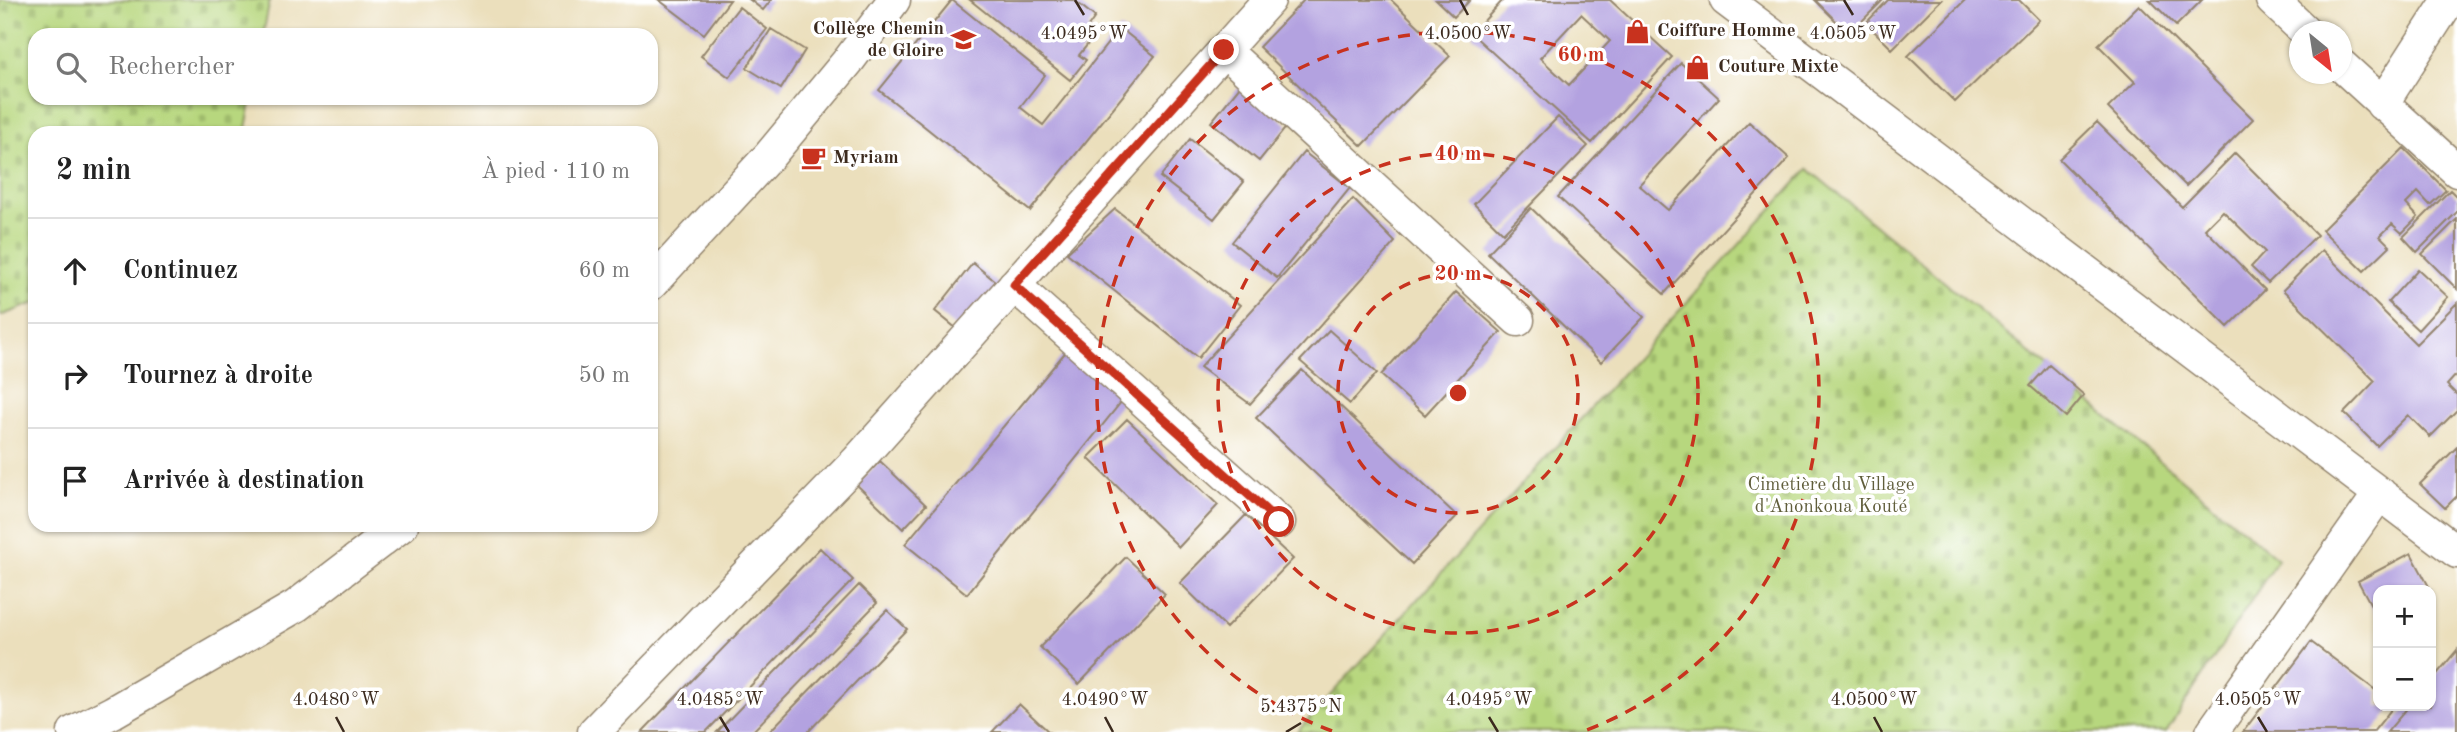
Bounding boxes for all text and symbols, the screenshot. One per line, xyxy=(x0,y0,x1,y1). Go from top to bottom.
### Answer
shop icon: Coiffure Homme xyxy=(1623,17,1651,45)
place label: Collège Chemin de Gloire xyxy=(813,20,944,61)
north arrow xyxy=(2289,21,2352,84)
place label: Coiffure Homme xyxy=(1657,22,1796,41)
text: 4.0495°W xyxy=(1041,25,1127,43)
text: 4.0500°W xyxy=(1425,25,1511,43)
text: 4.0505°W xyxy=(1810,25,1896,43)
school or university icon: Collège Chemin de Gloire xyxy=(950,26,978,54)
search box xyxy=(28,28,658,105)
route end xyxy=(1208,34,1239,65)
text: 60 m xyxy=(1557,45,1605,66)
icon: search xyxy=(52,48,90,86)
shop icon: Couture Mixte xyxy=(1684,53,1712,81)
text: Rechercher xyxy=(108,54,235,80)
place label: Couture Mixte xyxy=(1718,58,1839,77)
cafe icon: Myriam xyxy=(799,144,827,172)
text: 40 m xyxy=(1434,144,1482,165)
place label: Myriam xyxy=(833,149,899,168)
text: 2 min xyxy=(56,156,131,186)
text: À pied · 110 m xyxy=(481,160,630,183)
icon: ahead xyxy=(56,252,94,290)
text: Continuez xyxy=(123,258,238,284)
text: 60 m xyxy=(579,259,630,282)
text: 20 m xyxy=(1434,264,1482,285)
icon: right xyxy=(56,357,94,395)
text: Tournez à droite xyxy=(123,363,313,389)
text: 50 m xyxy=(579,364,630,387)
centre of rings xyxy=(1446,381,1470,405)
icon: arrive xyxy=(56,462,94,500)
text: Arrivée à destination xyxy=(123,468,365,494)
park label: Cimetière du Village d'Anonkoua Kouté xyxy=(1747,476,1915,517)
route start xyxy=(1263,506,1294,537)
map controls xyxy=(2373,585,2436,711)
button: + xyxy=(2373,585,2436,648)
button: − xyxy=(2373,648,2436,711)
text: 4.0480°W xyxy=(293,691,379,709)
text: 4.0485°W xyxy=(677,691,763,709)
text: 4.0490°W xyxy=(1062,691,1148,709)
text: 4.0495°W xyxy=(1446,691,1532,709)
text: 4.0500°W xyxy=(1831,691,1917,709)
text: 4.0505°W xyxy=(2215,691,2301,709)
text: 5.4375°N xyxy=(1260,698,1342,716)

